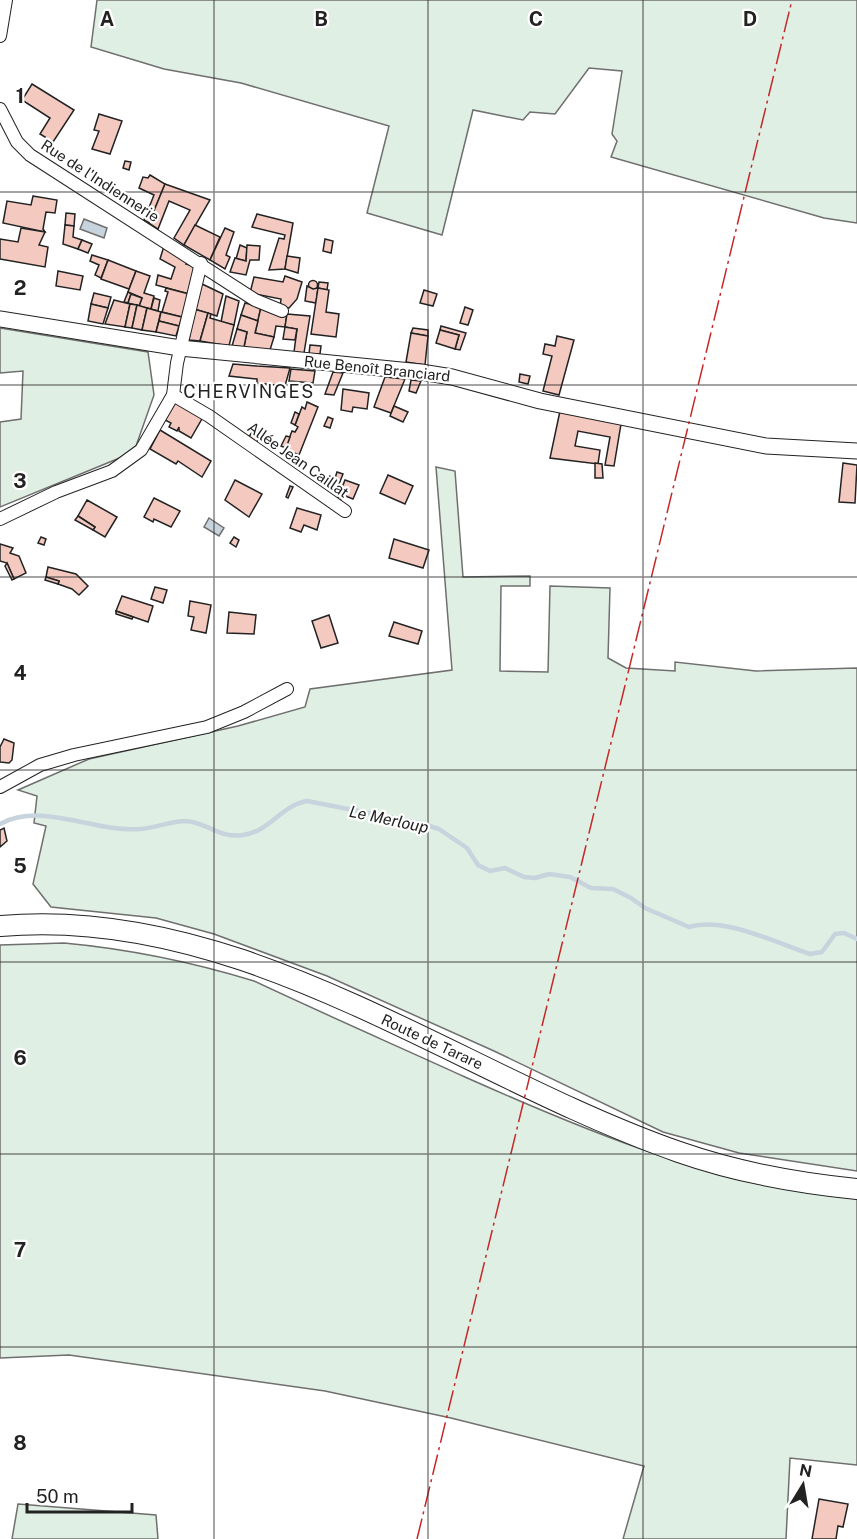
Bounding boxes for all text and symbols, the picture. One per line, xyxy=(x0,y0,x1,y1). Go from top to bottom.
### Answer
text: A xyxy=(100,7,114,31)
text: B xyxy=(314,7,328,31)
text: C xyxy=(529,7,543,31)
text: D xyxy=(743,7,757,31)
text: 1 xyxy=(16,84,24,108)
street label: Rue de l'Indiennerie xyxy=(38,136,162,225)
text: 2 xyxy=(14,276,26,300)
street label: Rue Benoît Branciard xyxy=(303,352,451,385)
district label: CHERVINGES xyxy=(183,381,315,402)
street label: Allée Jean Caillat xyxy=(244,418,352,501)
text: 3 xyxy=(13,469,27,493)
text: 4 xyxy=(13,661,27,685)
water label: Le Merloup xyxy=(347,802,430,837)
text: 5 xyxy=(13,854,27,878)
street label: Route de Tarare xyxy=(379,1011,486,1072)
text: 6 xyxy=(13,1046,27,1070)
text: 7 xyxy=(14,1238,26,1262)
text: 8 xyxy=(13,1431,27,1455)
north arrow xyxy=(773,1455,833,1515)
text: N xyxy=(798,1460,814,1481)
scale bar xyxy=(27,1476,132,1514)
text: 50 m xyxy=(36,1486,79,1507)

